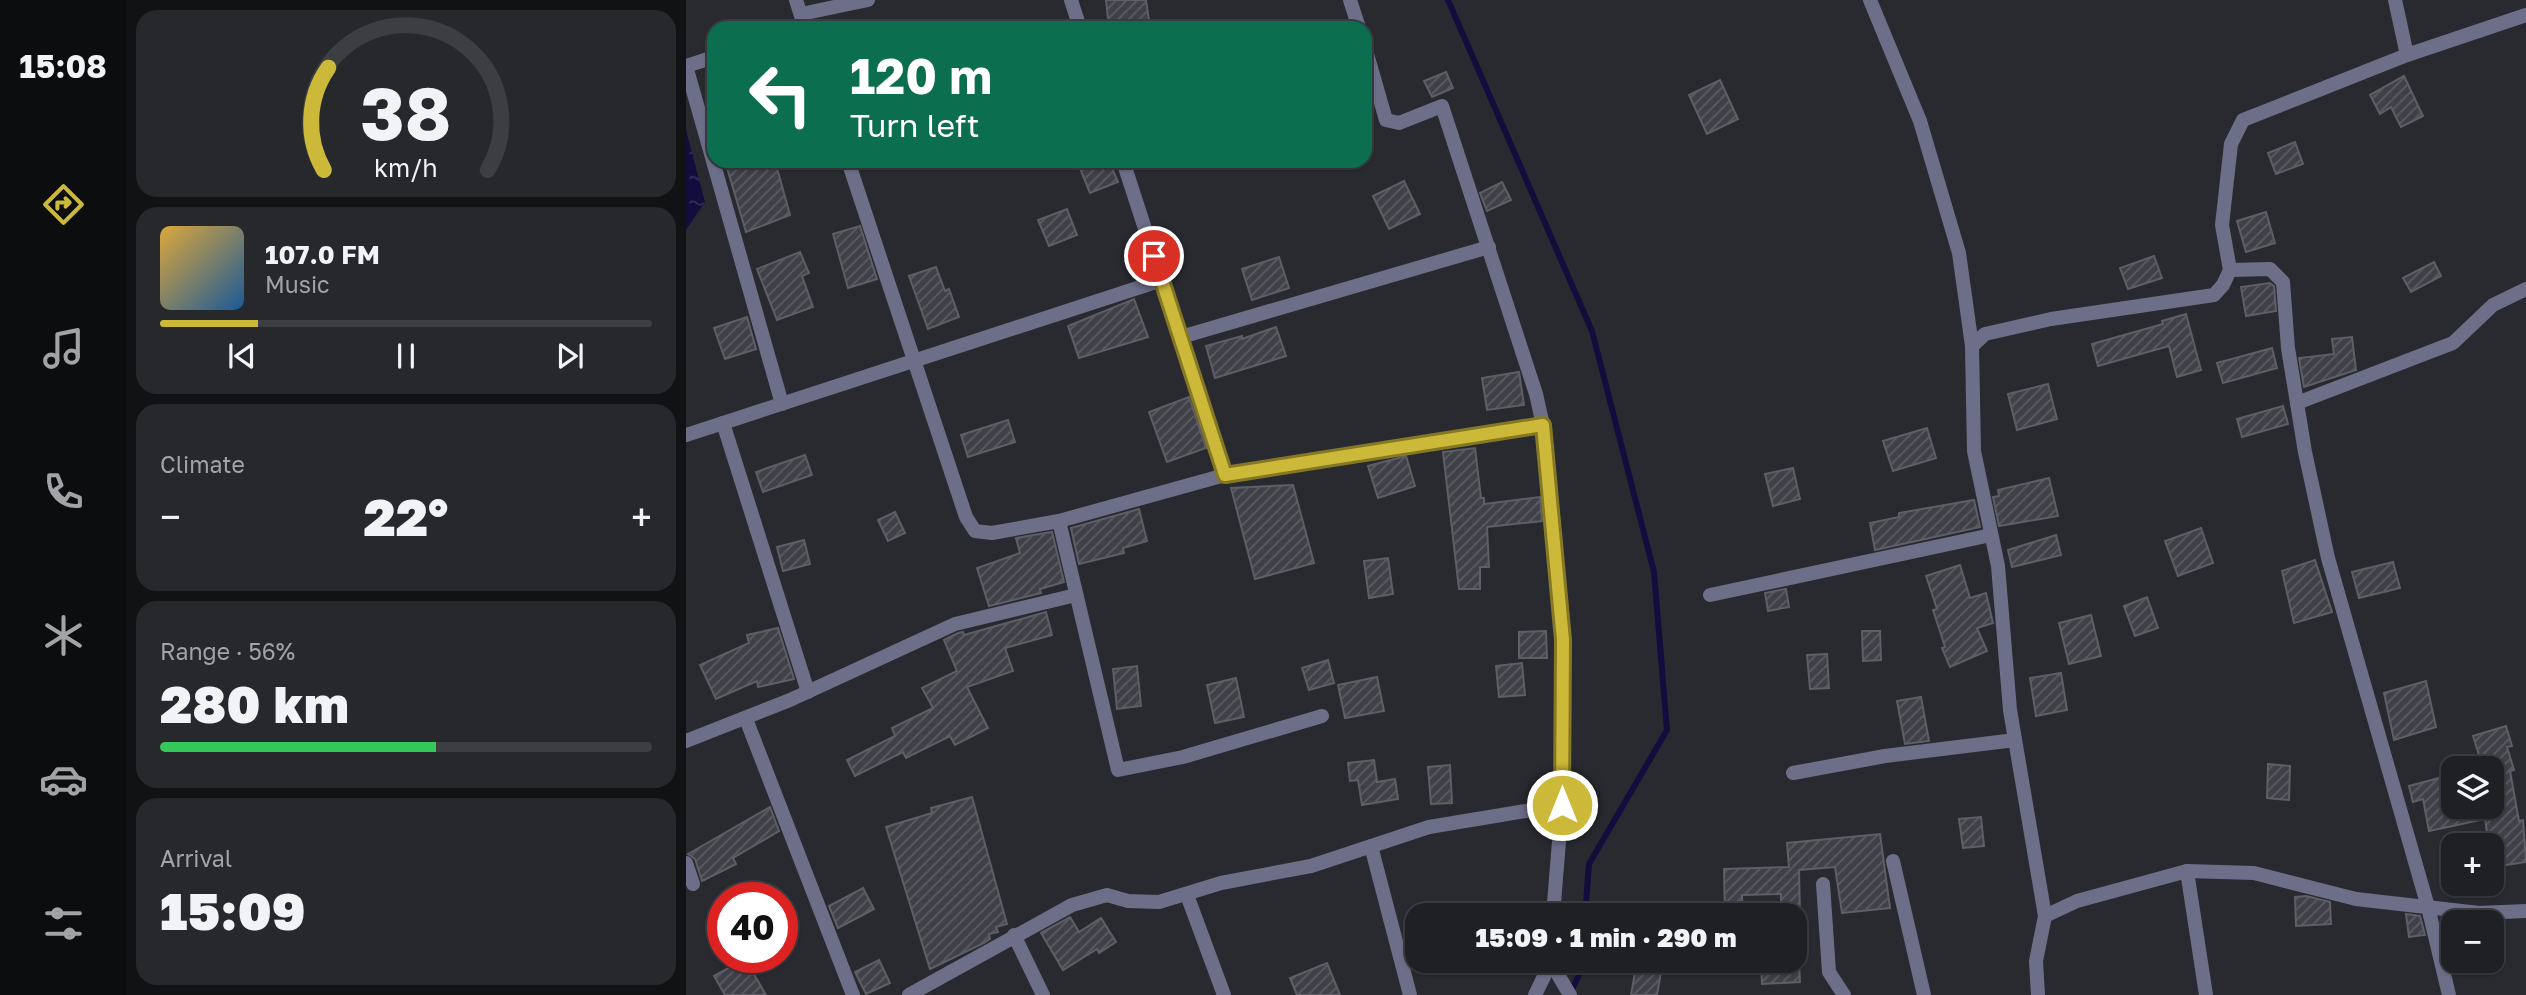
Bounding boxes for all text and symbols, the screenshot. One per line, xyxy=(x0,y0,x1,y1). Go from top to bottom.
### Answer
text: 120 m xyxy=(850,46,992,105)
text: 15:08 xyxy=(19,47,107,85)
icon: left xyxy=(735,49,826,140)
text: 38 xyxy=(361,69,452,156)
text: Turn left xyxy=(850,106,979,144)
text: km/h xyxy=(374,151,438,182)
icon: directions xyxy=(39,180,88,229)
pin xyxy=(1124,226,1184,286)
icon: arrive xyxy=(1135,237,1173,275)
text: 107.0 FM xyxy=(265,239,380,270)
text: Music xyxy=(265,270,330,298)
icon: music xyxy=(39,324,88,373)
icon: previous xyxy=(223,337,261,375)
icon: pause xyxy=(387,337,425,375)
icon: next xyxy=(551,337,589,375)
text: Climate xyxy=(160,450,245,478)
icon: phone xyxy=(39,467,88,516)
text: 22° xyxy=(364,485,448,547)
text: − xyxy=(160,494,181,539)
text: + xyxy=(631,494,652,539)
icon: climate xyxy=(39,611,88,660)
text: Range · 56% xyxy=(160,637,295,665)
text: 280 km xyxy=(160,672,349,734)
icon: car xyxy=(39,755,88,804)
map controls xyxy=(2441,756,2504,973)
button: layers xyxy=(2441,756,2504,819)
position arrow xyxy=(1525,768,1599,842)
button: + xyxy=(2441,833,2504,896)
text: Arrival xyxy=(160,844,232,872)
text: 15:09 xyxy=(160,879,306,941)
speed limit sign: 40 xyxy=(707,882,798,973)
icon: filters xyxy=(39,899,88,948)
button: − xyxy=(2441,910,2504,973)
text: 15:09 · 1 min · 290 m xyxy=(1475,922,1737,953)

